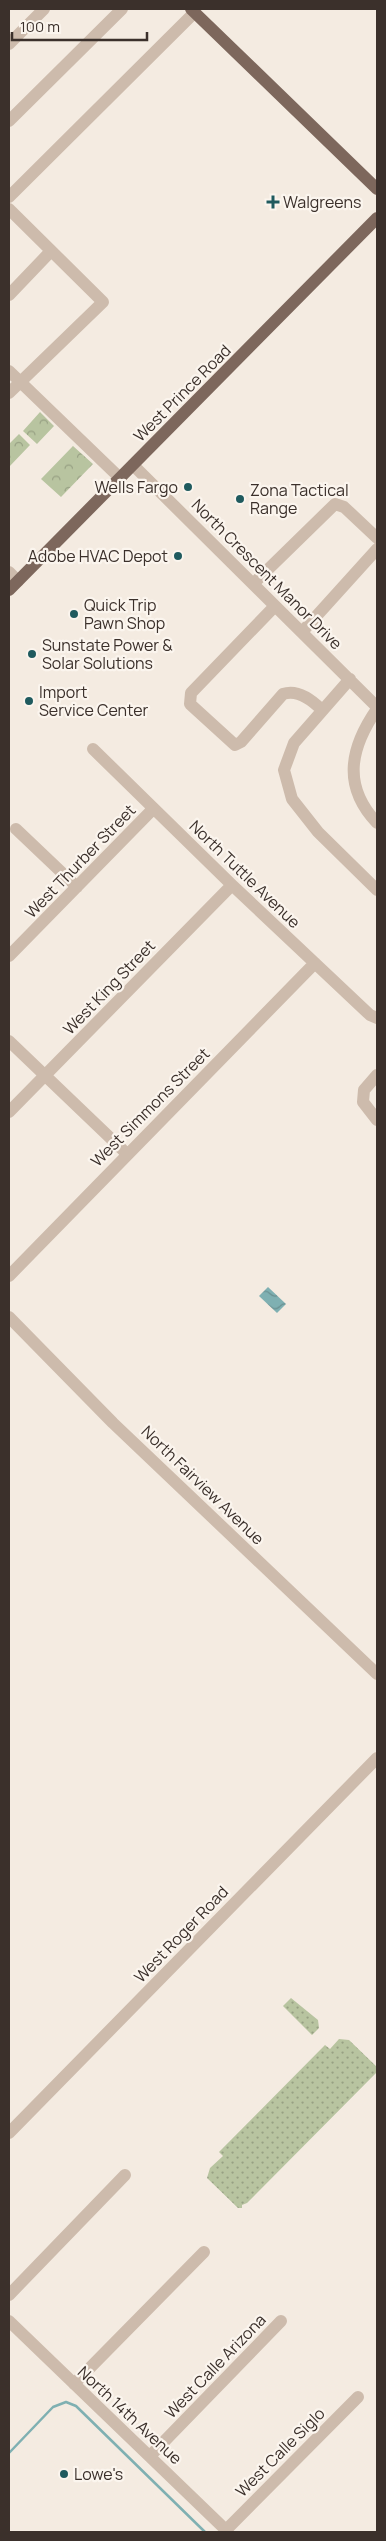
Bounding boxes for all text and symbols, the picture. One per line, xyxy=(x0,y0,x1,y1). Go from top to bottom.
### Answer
scale bar xyxy=(12,10,148,42)
text: 100 m xyxy=(20,16,60,37)
place label: Walgreens xyxy=(283,191,361,213)
marker: Walgreens xyxy=(267,196,279,208)
street label: West Prince Road xyxy=(129,340,235,446)
place label: Wells Fargo xyxy=(95,476,178,498)
place label: Zona Tactical Range xyxy=(250,479,349,519)
marker: Wells Fargo xyxy=(182,481,194,493)
marker: Zona Tactical Range xyxy=(234,493,246,505)
street label: North Crescent Manor Drive xyxy=(187,494,347,654)
place label: Adobe HVAC Depot xyxy=(28,545,168,567)
marker: Adobe HVAC Depot xyxy=(172,550,184,562)
place label: Quick Trip Pawn Shop xyxy=(84,594,165,634)
marker: Quick Trip Pawn Shop xyxy=(68,608,80,620)
place label: Sunstate Power & Solar Solutions xyxy=(42,634,173,674)
marker: Sunstate Power & Solar Solutions xyxy=(26,648,38,660)
place label: Import Service Center xyxy=(39,681,149,721)
marker: Import Service Center xyxy=(23,695,35,707)
street label: West Thurber Street xyxy=(20,799,140,923)
street label: North Tuttle Avenue xyxy=(185,815,305,933)
street label: West King Street xyxy=(58,935,160,1039)
street label: West Simmons Street xyxy=(86,1043,214,1171)
street label: North Fairview Avenue xyxy=(137,1421,269,1549)
street label: West Roger Road xyxy=(129,1881,233,1987)
street label: West Calle Arizona xyxy=(159,2309,271,2423)
street label: North 14th Avenue xyxy=(73,2361,187,2469)
street label: West Calle Siglo xyxy=(231,2403,329,2501)
place label: Lowe's xyxy=(74,2463,123,2485)
marker: Lowe's xyxy=(58,2468,70,2480)

